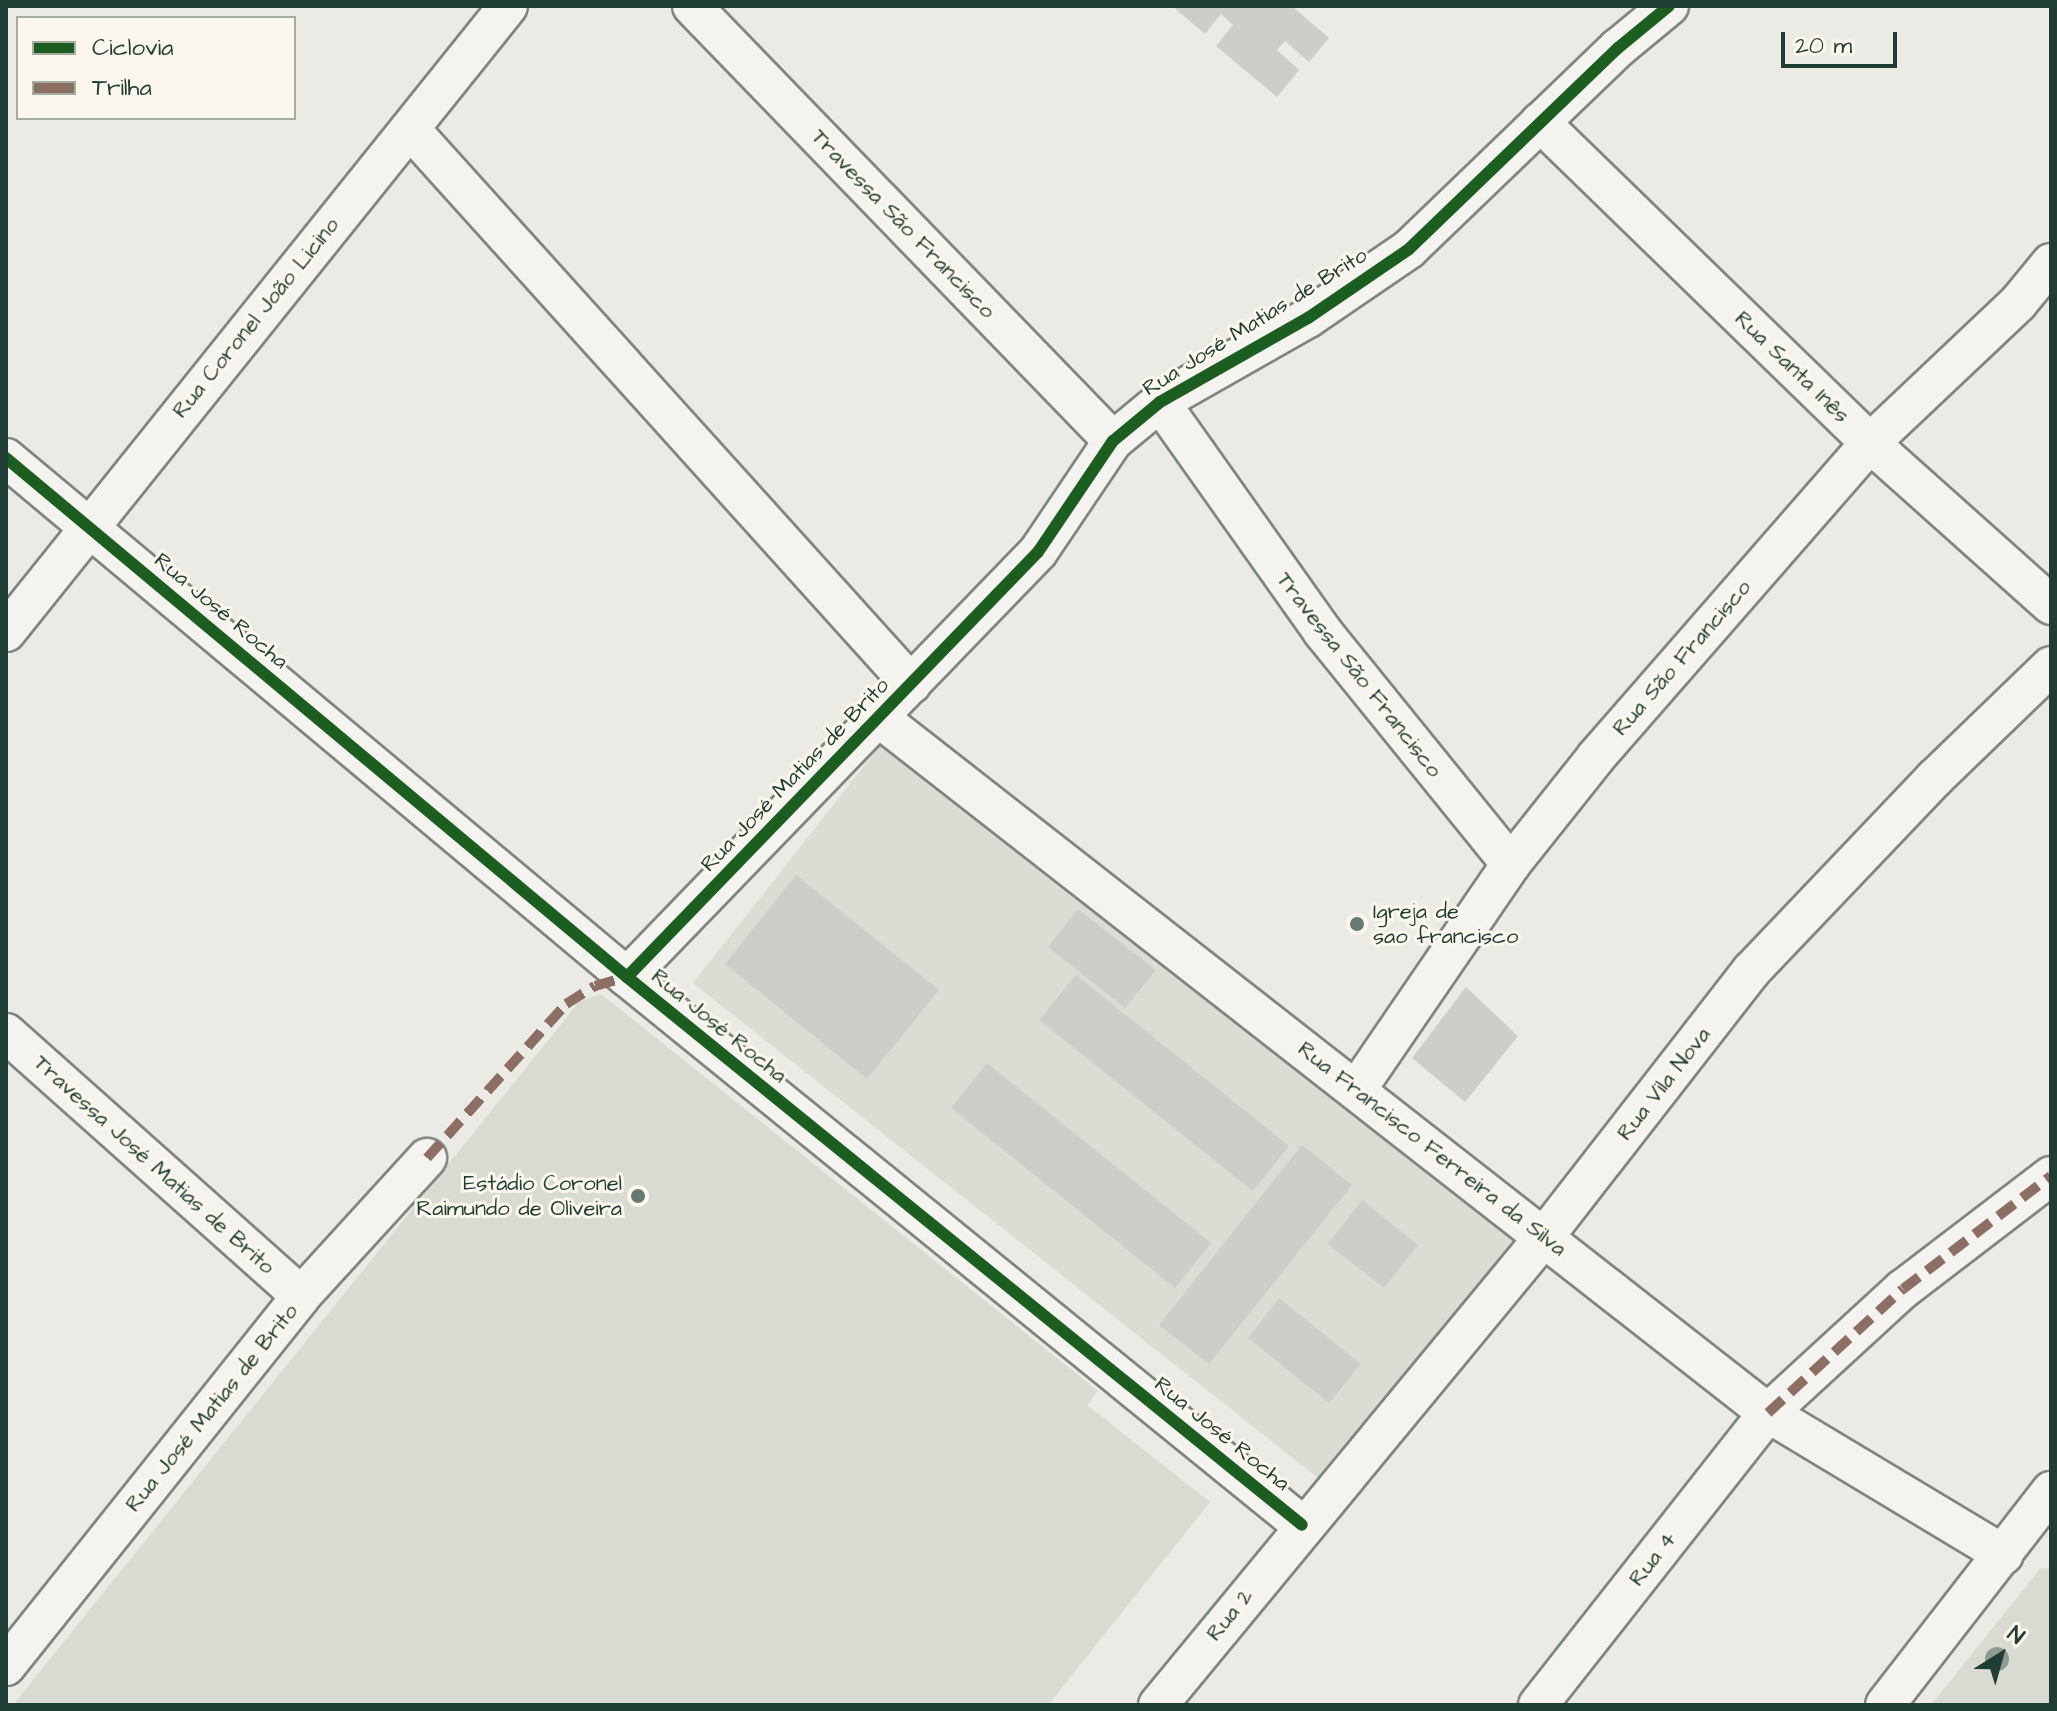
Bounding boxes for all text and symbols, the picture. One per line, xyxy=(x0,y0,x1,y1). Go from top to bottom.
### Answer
legend xyxy=(16,16,296,120)
scale bar xyxy=(1785,16,1901,66)
text: 20 m xyxy=(1795,29,1852,63)
text: Ciclovia xyxy=(92,31,173,65)
text: Trilha xyxy=(92,71,152,105)
street label: Travessa São Francisco xyxy=(806,124,1000,324)
street label: Rua Coronel João Licino xyxy=(167,213,345,423)
street label: Rua José Matias de Brito xyxy=(1138,242,1372,402)
street label: Rua Santa Inês xyxy=(1729,306,1855,428)
street label: Rua José Rocha xyxy=(149,547,293,675)
street label: Travessa São Francisco xyxy=(1271,567,1447,783)
street label: Rua São Francisco xyxy=(1607,575,1757,741)
street label: Rua José Matias de Brito xyxy=(695,672,895,878)
place label: Igreja de sao francisco xyxy=(1373,898,1518,950)
marker: Igreja de sao francisco xyxy=(1348,915,1366,933)
street label: Rua José Rocha xyxy=(646,963,792,1089)
street label: Rua Vila Nova xyxy=(1612,1022,1716,1146)
street label: Rua Francisco Ferreira da Silva xyxy=(1293,1036,1571,1262)
street label: Travessa José Matias de Brito xyxy=(28,1050,280,1280)
place label: Estádio Coronel Raimundo de Oliveira xyxy=(417,1170,622,1222)
marker: Estádio Coronel Raimundo de Oliveira xyxy=(629,1187,647,1205)
street label: Rua José Matias de Brito xyxy=(120,1299,304,1517)
street label: Rua José Rocha xyxy=(1149,1371,1295,1497)
street label: Rua 4 xyxy=(1624,1527,1682,1591)
street label: Rua 2 xyxy=(1201,1584,1259,1646)
north arrow xyxy=(1961,1615,2041,1695)
text: N xyxy=(2001,1619,2031,1652)

